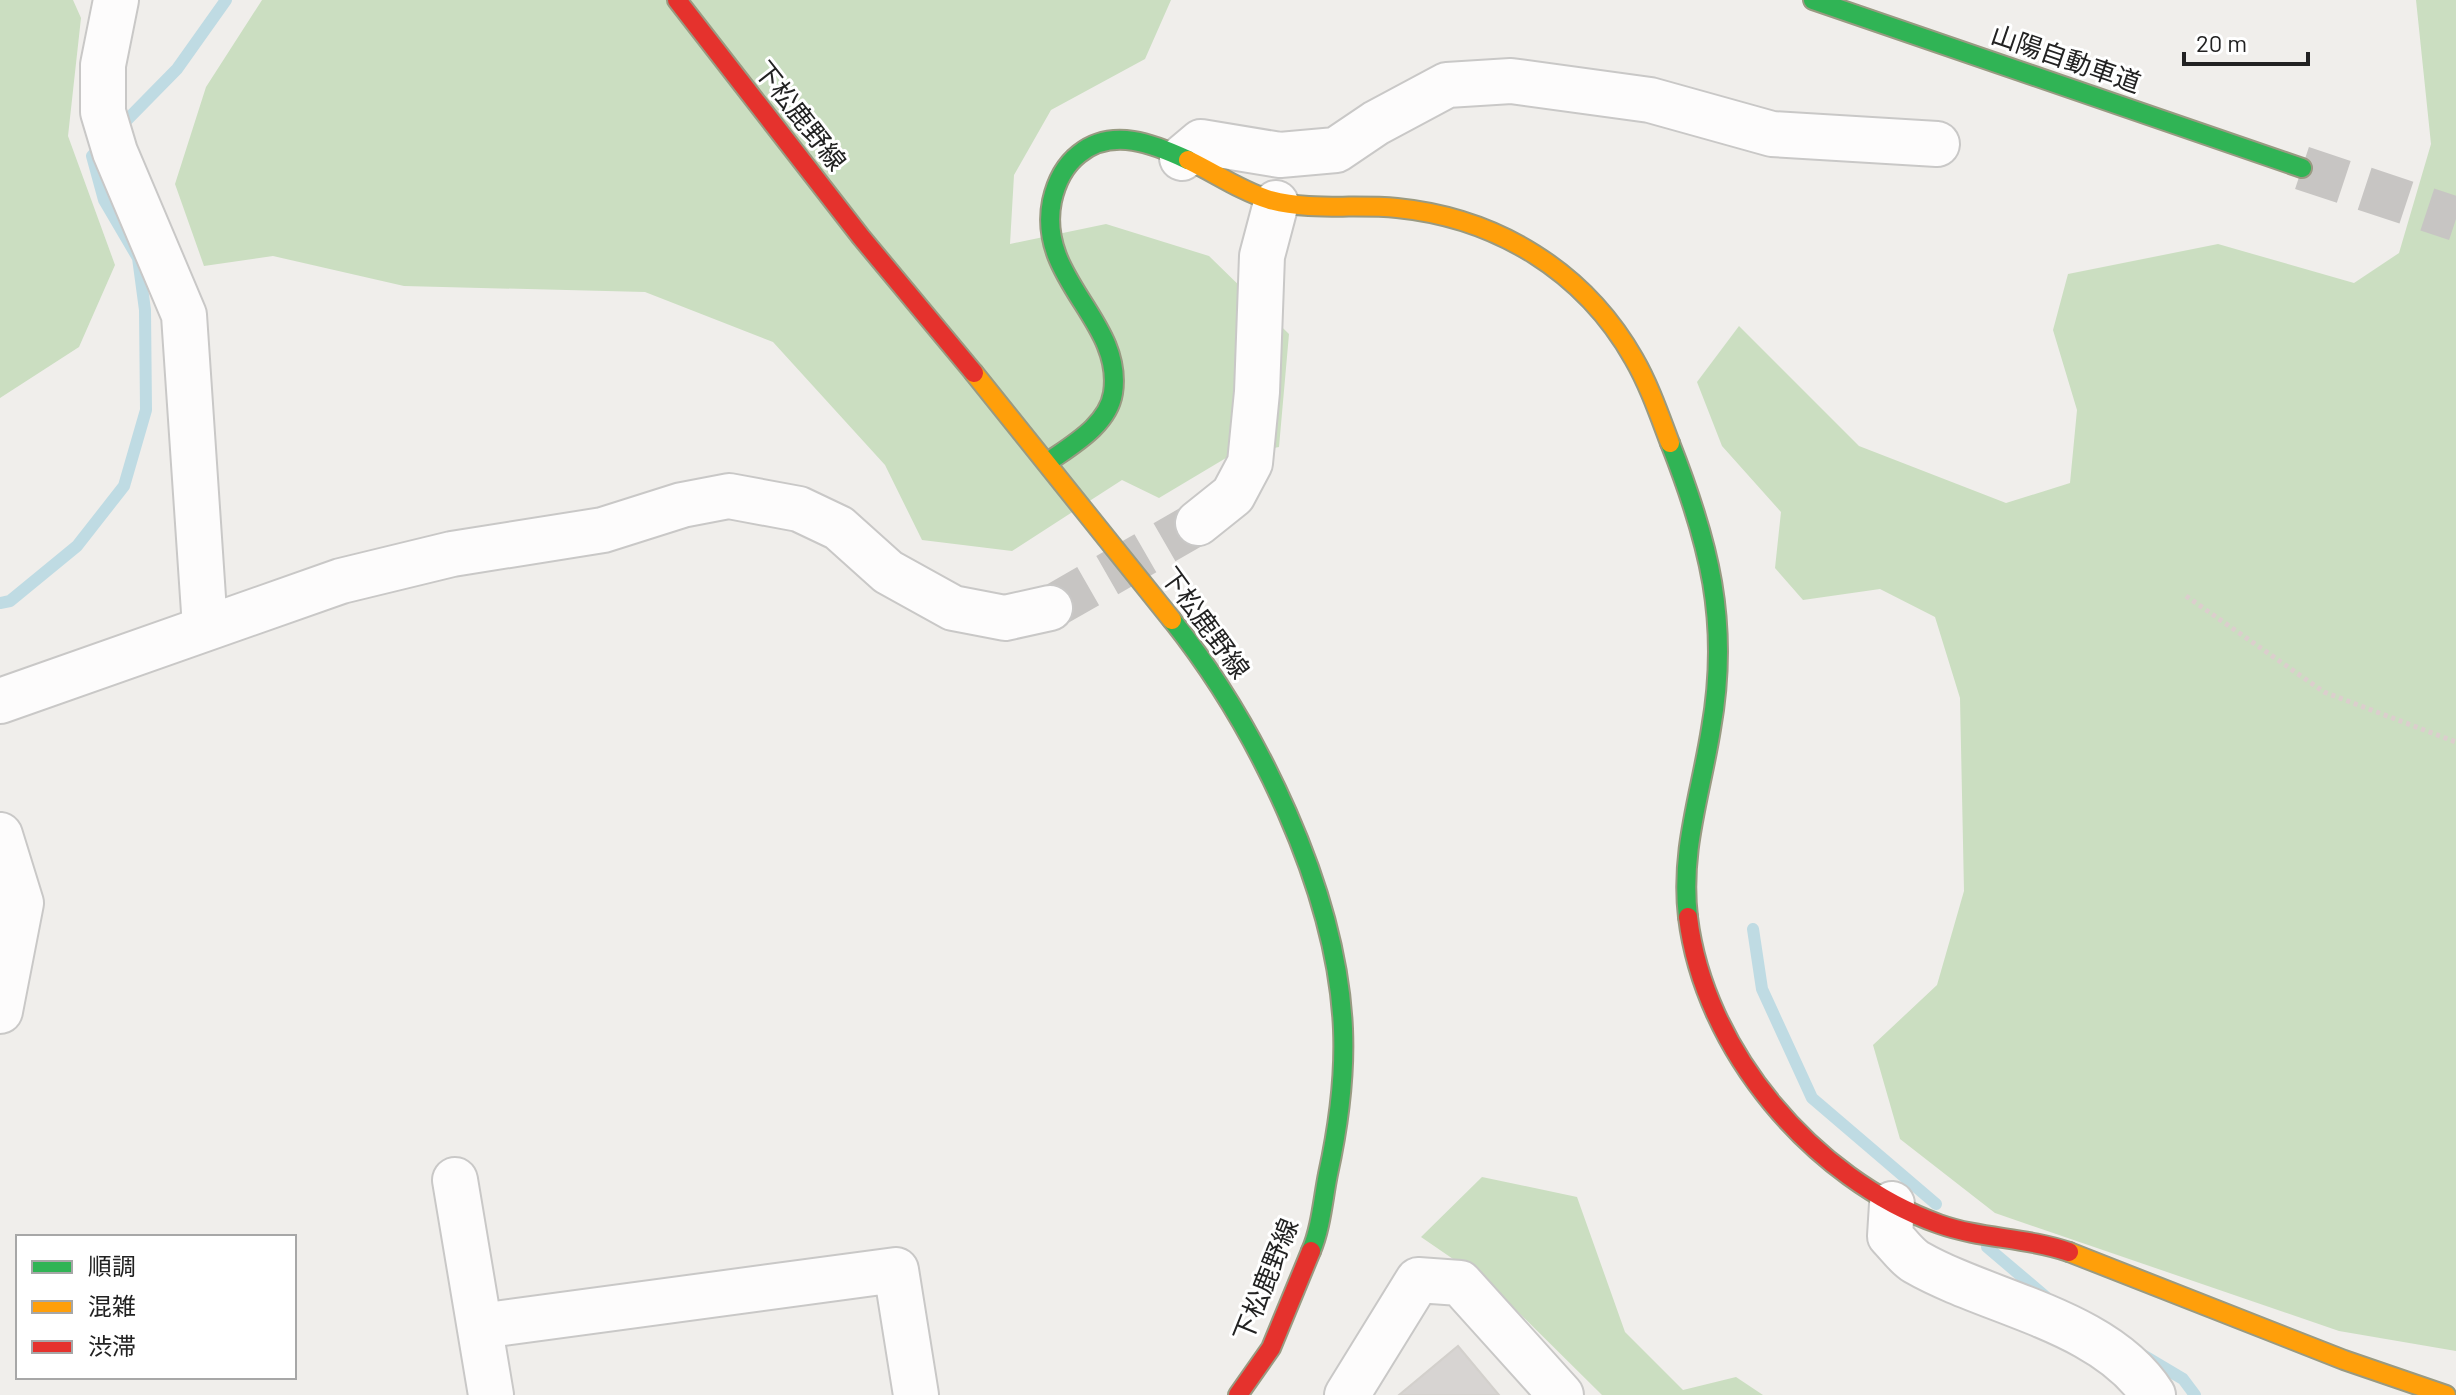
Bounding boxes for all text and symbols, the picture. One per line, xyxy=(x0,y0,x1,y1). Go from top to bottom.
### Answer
scale bar xyxy=(2184,16,2308,66)
street label: 山陽自動車道 xyxy=(1988,18,2145,98)
text: 20 m xyxy=(2196,28,2247,57)
street label: 下松鹿野線 xyxy=(749,54,853,176)
street label: 下松鹿野線 xyxy=(1155,560,1257,684)
street label: 下松鹿野線 xyxy=(1226,1213,1303,1346)
legend xyxy=(16,1235,296,1379)
text: 順調 xyxy=(88,1251,136,1280)
text: 混雑 xyxy=(88,1291,136,1320)
text: 渋滞 xyxy=(88,1331,136,1360)

